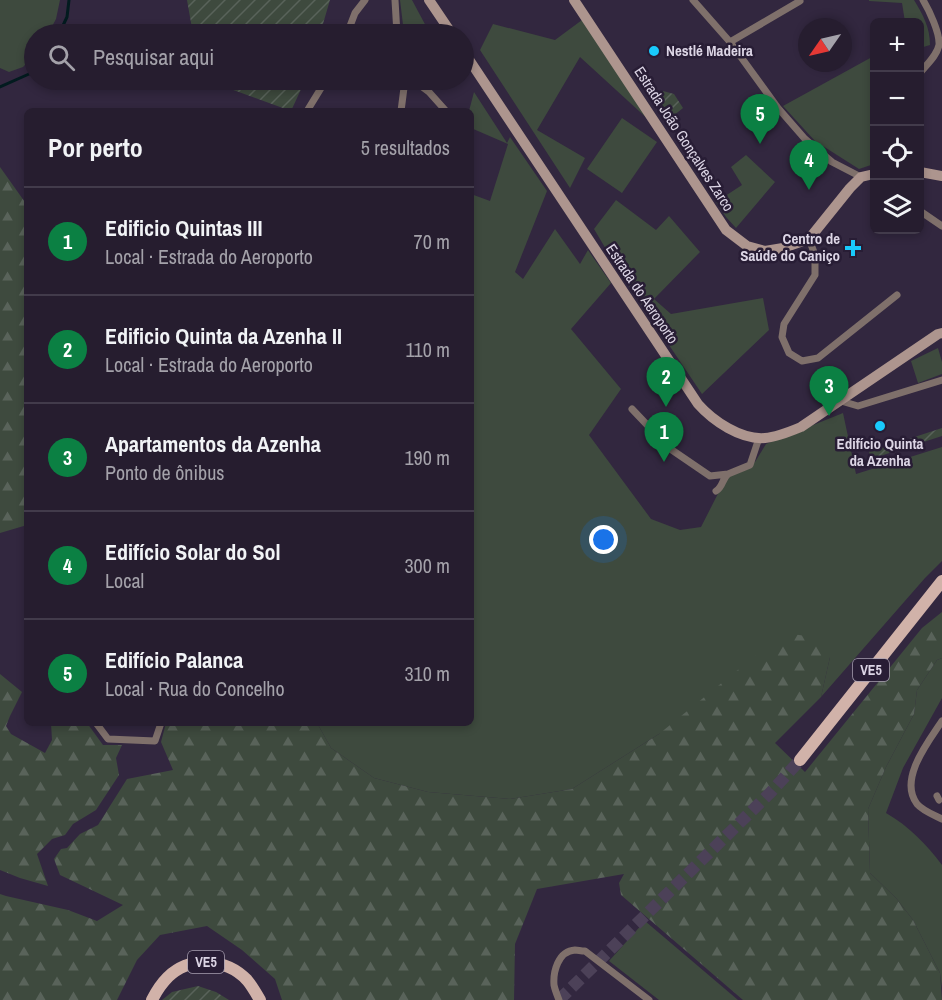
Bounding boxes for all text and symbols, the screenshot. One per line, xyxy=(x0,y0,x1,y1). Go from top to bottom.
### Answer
north arrow xyxy=(798,18,852,72)
map controls xyxy=(870,18,924,234)
button: + xyxy=(870,18,924,72)
search box xyxy=(24,24,474,90)
place label: Nestlé Madeira xyxy=(666,40,753,61)
icon: search xyxy=(45,41,78,74)
text: Pesquisar aqui xyxy=(93,42,214,72)
marker: Nestlé Madeira xyxy=(647,44,661,58)
street label: Estrada João Gonçalves Zarco xyxy=(630,62,739,215)
button: − xyxy=(870,72,924,126)
pin: 5 xyxy=(740,94,780,144)
button: locate xyxy=(870,126,924,180)
text: Por perto xyxy=(48,130,143,165)
text: 5 resultados xyxy=(361,134,450,161)
pin: 4 xyxy=(790,140,828,190)
button: layers xyxy=(870,180,924,234)
text: Edificio Quintas III xyxy=(105,213,262,243)
text: 1 xyxy=(63,228,72,255)
text: 70 m xyxy=(414,228,450,255)
place label: Centro de Saúde do Caniço xyxy=(740,228,840,266)
marker: Centro de Saúde do Caniço xyxy=(844,239,862,257)
street label: Estrada do Aeroporto xyxy=(601,240,684,348)
text: Local · Estrada do Aeroporto xyxy=(105,243,313,270)
text: Edificio Quinta da Azenha II xyxy=(105,321,342,351)
text: 2 xyxy=(63,336,72,363)
text: 110 m xyxy=(406,336,450,363)
text: Local · Estrada do Aeroporto xyxy=(105,351,313,378)
pin: 2 xyxy=(646,358,686,407)
pin: 3 xyxy=(810,366,848,416)
pin: 1 xyxy=(644,412,684,462)
marker: Edifício Quinta da Azenha xyxy=(873,419,887,433)
text: Apartamentos da Azenha xyxy=(105,429,321,459)
place label: Edifício Quinta da Azenha xyxy=(837,433,924,471)
text: 3 xyxy=(63,444,72,471)
text: 190 m xyxy=(404,444,450,471)
text: Ponto de ônibus xyxy=(105,459,224,486)
your location xyxy=(589,525,618,554)
text: Edifício Solar do Sol xyxy=(105,537,280,567)
text: 4 xyxy=(63,552,72,579)
text: 300 m xyxy=(404,552,450,579)
text: Local xyxy=(105,567,144,594)
text: Edifício Palanca xyxy=(105,645,243,675)
road number: VE5 xyxy=(853,659,889,681)
text: 5 xyxy=(63,660,72,687)
text: 310 m xyxy=(404,660,450,687)
text: Local · Rua do Concelho xyxy=(105,675,285,702)
road number: VE5 xyxy=(188,951,224,973)

